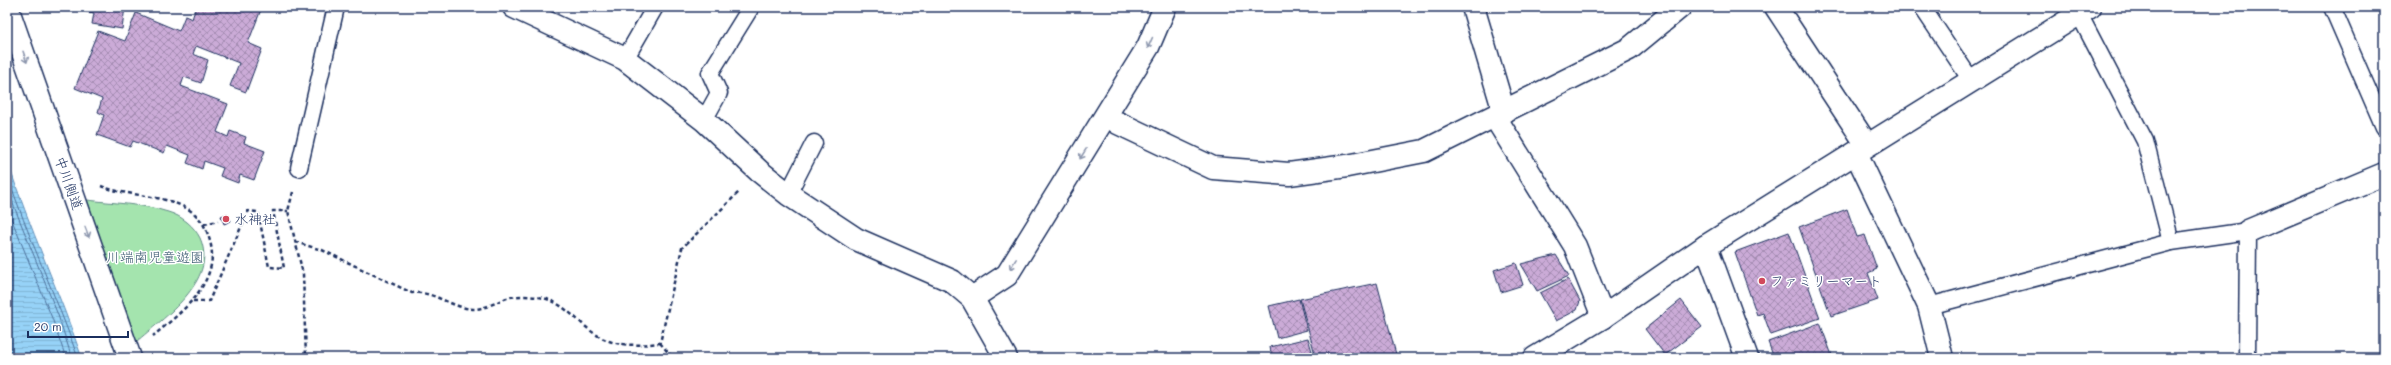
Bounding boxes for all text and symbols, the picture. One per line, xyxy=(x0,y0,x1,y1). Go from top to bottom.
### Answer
one-way arrow xyxy=(1145,36,1153,48)
one-way arrow xyxy=(21,51,29,63)
one-way arrow xyxy=(1078,148,1086,160)
street label: 中川側道 xyxy=(51,153,88,212)
place label: 水神社 xyxy=(234,209,276,228)
marker: 水神社 xyxy=(221,214,231,224)
one-way arrow xyxy=(83,226,91,238)
park label: 川端南児童遊園 xyxy=(106,247,204,266)
one-way arrow xyxy=(1009,258,1017,270)
place label: ファミリーマート xyxy=(1770,271,1882,290)
marker: ファミリーマート xyxy=(1757,276,1767,286)
scale bar xyxy=(28,313,128,339)
text: 20 m xyxy=(34,318,62,334)

